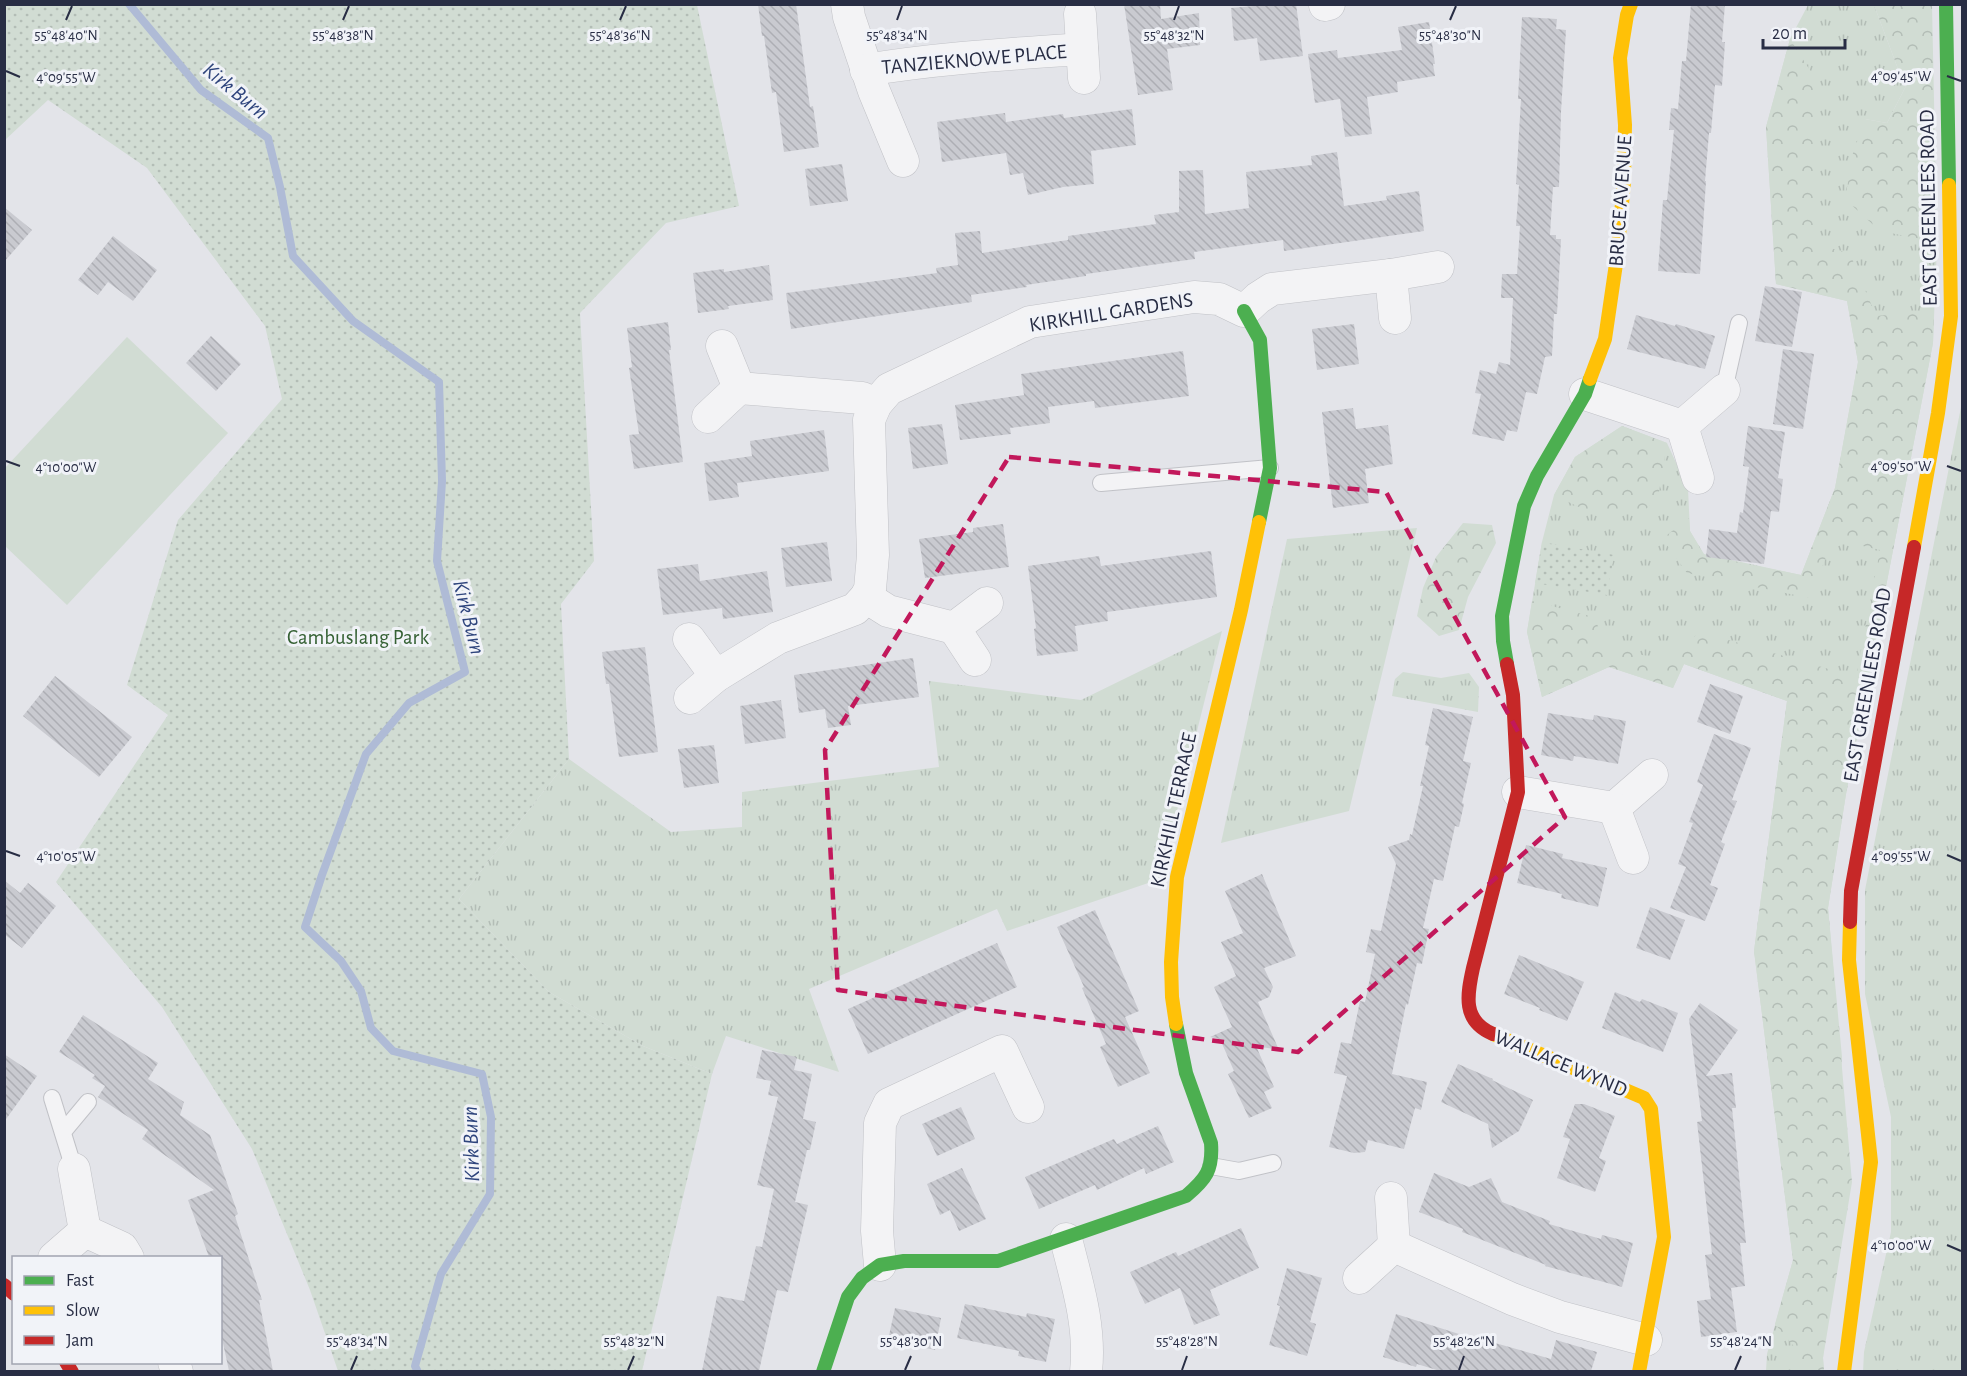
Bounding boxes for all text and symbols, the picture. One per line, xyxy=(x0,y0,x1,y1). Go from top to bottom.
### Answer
scale bar xyxy=(1763,12,1846,50)
text: 20 m xyxy=(1772,25,1807,43)
text: 55°48'40"N xyxy=(34,28,98,43)
text: 55°48'38"N xyxy=(312,28,374,43)
text: 55°48'36"N xyxy=(589,28,651,43)
text: 55°48'34"N xyxy=(866,28,928,43)
text: 55°48'32"N xyxy=(1143,28,1205,43)
text: 55°48'30"N xyxy=(1419,28,1481,43)
street label: TANZIEKNOWE PLACE xyxy=(881,41,1068,78)
water label: Kirk Burn xyxy=(199,58,272,123)
text: 4°09'45"W xyxy=(1871,69,1932,84)
text: 4°09'55"W xyxy=(36,70,96,85)
street label: EAST GREENLEES ROAD xyxy=(1916,109,1941,307)
street label: BRUCE AVENUE xyxy=(1605,135,1636,267)
street label: KIRKHILL GARDENS xyxy=(1028,289,1195,336)
text: 4°09'50"W xyxy=(1870,459,1932,474)
text: 4°10'00"W xyxy=(36,460,97,475)
water label: Kirk Burn xyxy=(449,578,489,657)
street label: EAST GREENLEES ROAD xyxy=(1840,586,1895,784)
park label: Cambuslang Park xyxy=(287,627,429,648)
street label: KIRKHILL TERRACE xyxy=(1147,731,1200,889)
text: 4°10'05"W xyxy=(36,849,96,864)
text: 4°09'55"W xyxy=(1871,849,1931,864)
street label: WALLACE WYND xyxy=(1491,1026,1630,1101)
water label: Kirk Burn xyxy=(459,1106,483,1182)
text: 4°10'00"W xyxy=(1871,1238,1932,1253)
legend xyxy=(12,1256,222,1364)
text: Fast xyxy=(66,1272,94,1290)
text: Slow xyxy=(66,1302,99,1320)
text: Jam xyxy=(66,1332,94,1350)
text: 55°48'34"N xyxy=(326,1334,388,1349)
text: 55°48'32"N xyxy=(603,1334,665,1349)
text: 55°48'30"N xyxy=(880,1334,942,1349)
text: 55°48'28"N xyxy=(1156,1334,1218,1349)
text: 55°48'26"N xyxy=(1433,1334,1495,1349)
text: 55°48'24"N xyxy=(1710,1334,1772,1349)

